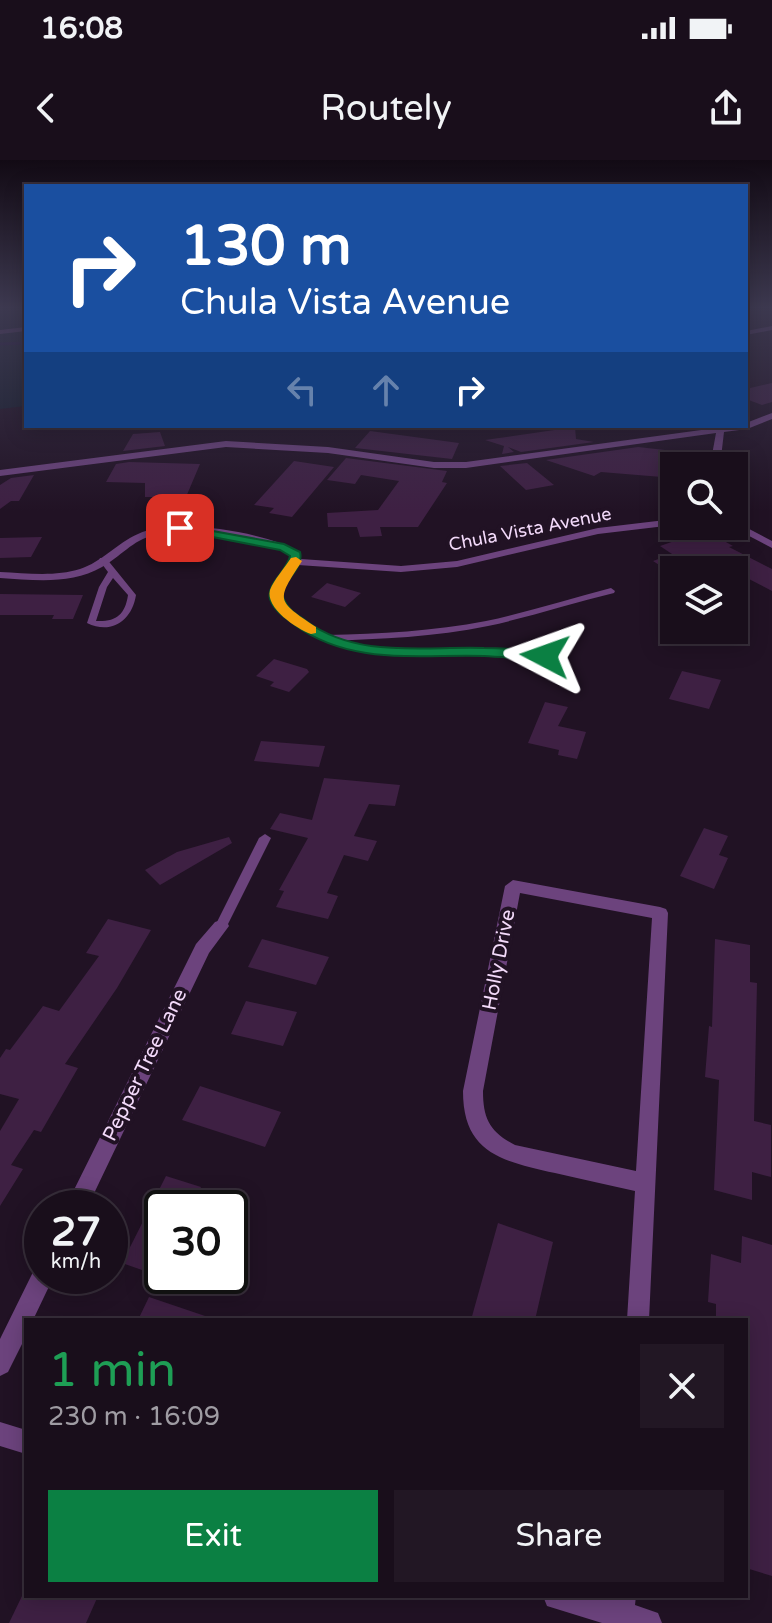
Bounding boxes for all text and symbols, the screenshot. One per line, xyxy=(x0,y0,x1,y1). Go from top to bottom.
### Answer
text: 16:08 xyxy=(40,10,123,47)
icon: back xyxy=(24,86,68,130)
icon: share xyxy=(704,86,748,130)
text: Routely xyxy=(320,87,452,130)
text: 130 m xyxy=(180,213,351,280)
icon: right xyxy=(48,216,152,320)
text: Chula Vista Avenue xyxy=(180,281,510,324)
icon: left xyxy=(280,368,324,412)
icon: ahead xyxy=(364,368,408,412)
icon: right xyxy=(448,368,492,412)
map controls xyxy=(660,452,748,644)
button: search xyxy=(660,452,748,540)
pin xyxy=(146,494,214,562)
street label: Chula Vista Avenue xyxy=(447,502,613,556)
icon: arrive xyxy=(158,506,202,550)
button: layers xyxy=(660,556,748,644)
position arrow xyxy=(503,614,587,698)
street label: Holly Drive xyxy=(477,908,521,1012)
street label: Pepper Tree Lane xyxy=(98,985,192,1145)
speed limit sign: 30 xyxy=(144,1190,248,1294)
text: 27 xyxy=(51,1208,101,1256)
text: km/h xyxy=(51,1250,101,1274)
text: 1 min xyxy=(48,1342,176,1400)
button: close xyxy=(640,1344,724,1428)
text: 230 m · 16:09 xyxy=(48,1401,220,1432)
button: Exit xyxy=(48,1490,378,1582)
button: Share xyxy=(394,1490,724,1582)

